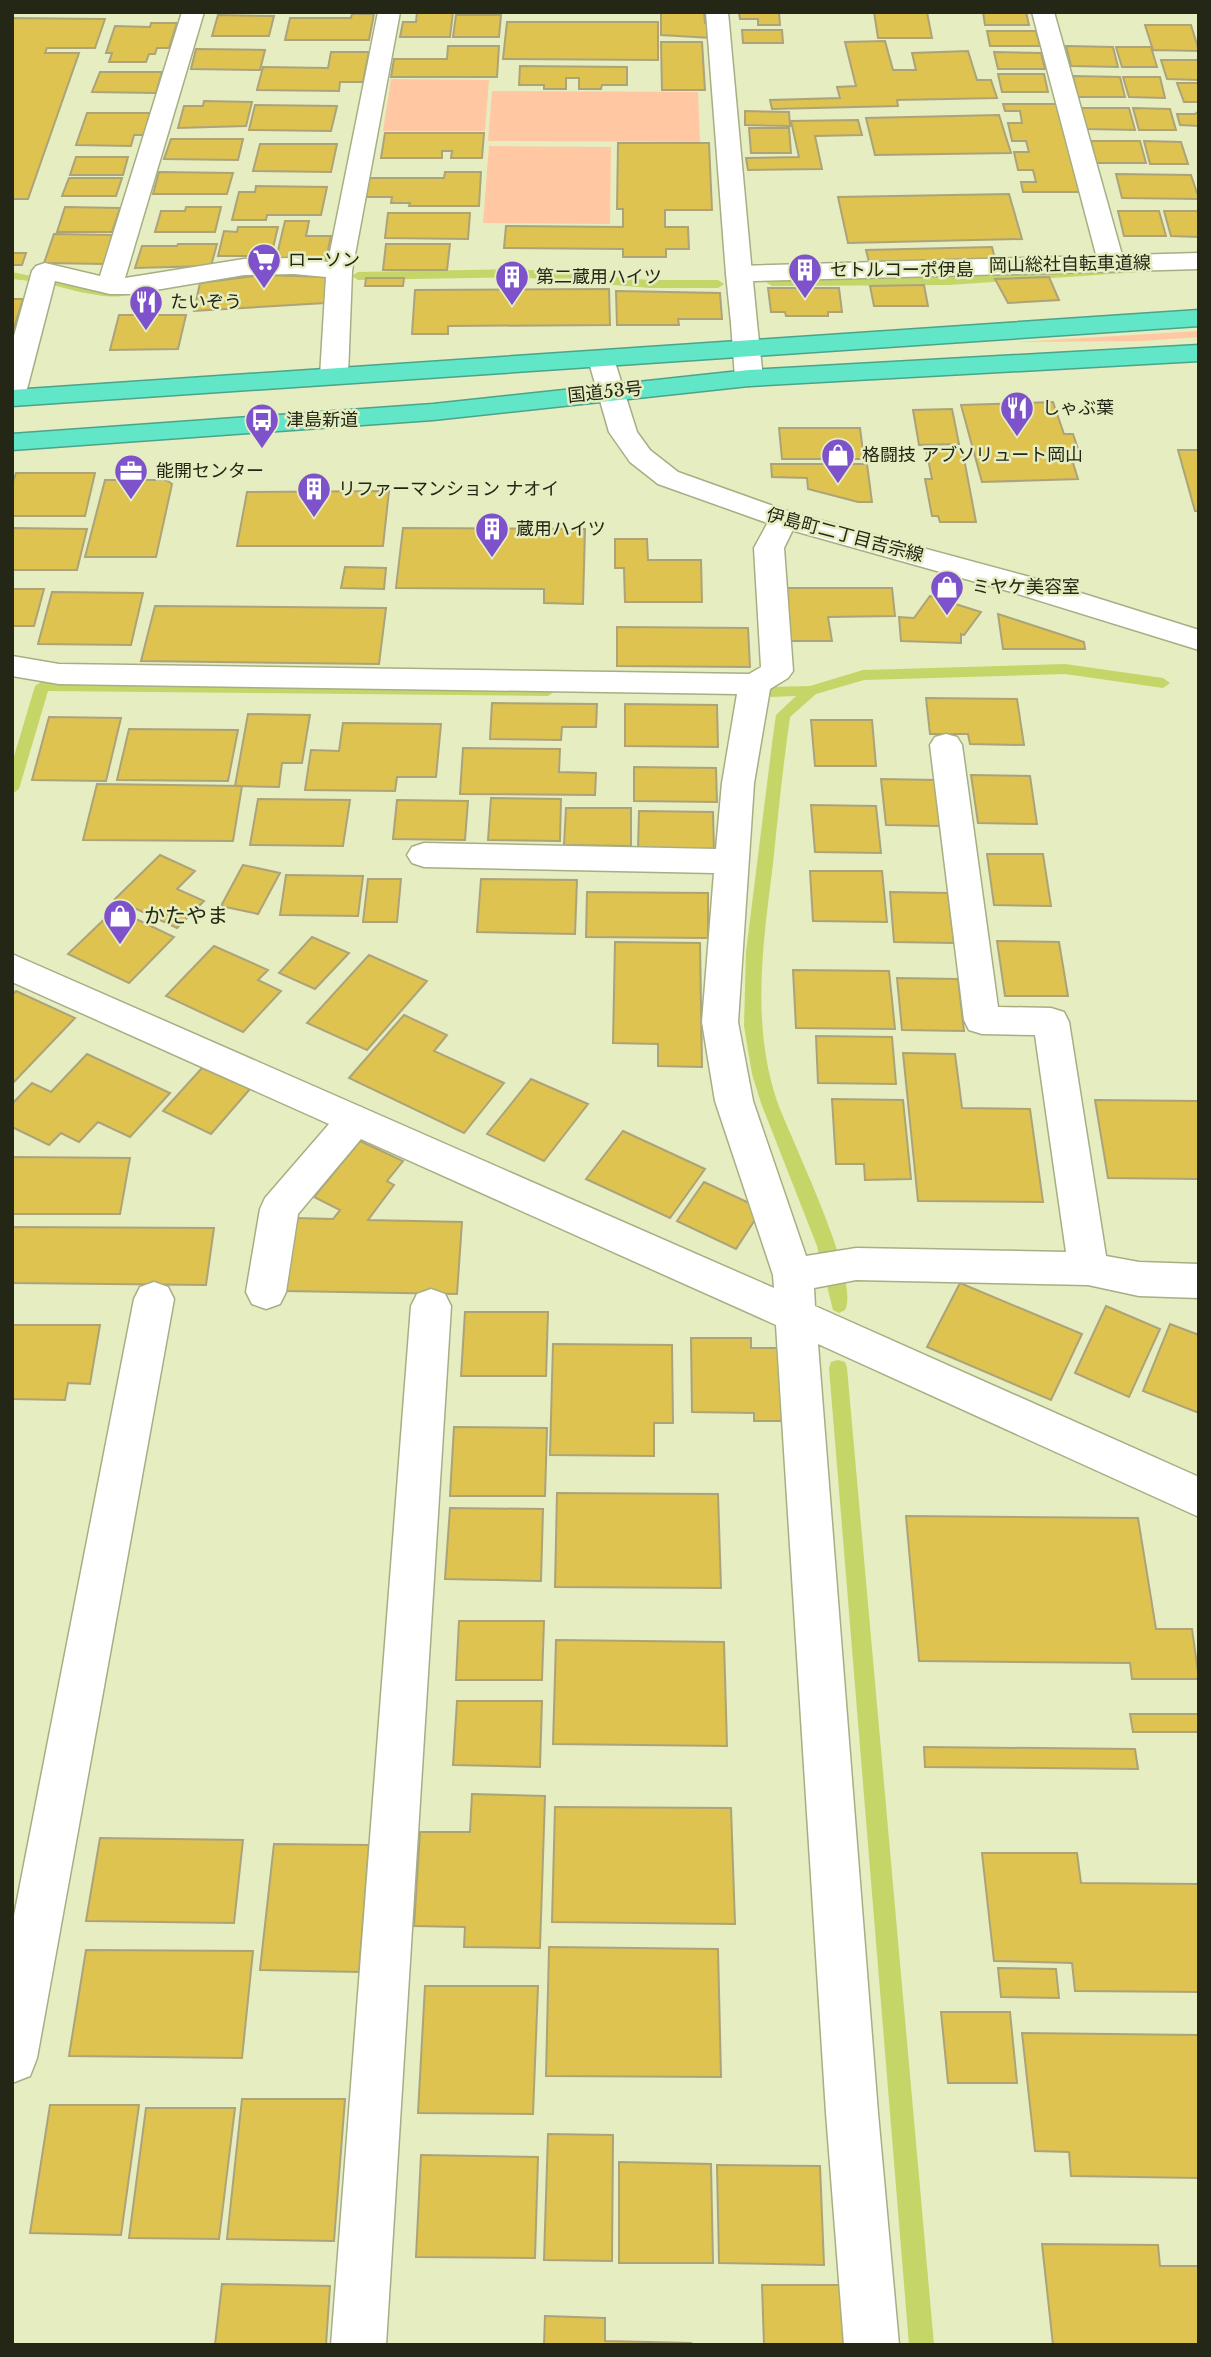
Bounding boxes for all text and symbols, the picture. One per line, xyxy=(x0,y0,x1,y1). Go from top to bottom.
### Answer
supermarket icon: ローソン xyxy=(245,241,283,290)
place label: ローソン xyxy=(288,249,360,271)
building icon: セトルコーポ伊島 xyxy=(786,251,824,300)
street label: 岡山総社自転車道線 xyxy=(989,252,1151,276)
building icon: 第二蔵用ハイツ xyxy=(493,258,531,307)
place label: セトルコーポ伊島 xyxy=(830,259,974,281)
place label: 第二蔵用ハイツ xyxy=(536,266,662,288)
restaurant icon: たいぞう xyxy=(127,283,165,332)
place label: たいぞう xyxy=(170,291,242,313)
street label: 国道53号 xyxy=(566,377,644,407)
restaurant icon: しゃぶ葉 xyxy=(998,389,1036,438)
place label: しゃぶ葉 xyxy=(1042,397,1114,419)
bus stop icon: 津島新道 xyxy=(243,401,281,450)
place label: 津島新道 xyxy=(286,409,358,431)
shop icon: 格闘技 アブソリュート岡山 xyxy=(819,436,857,485)
place label: 格闘技 アブソリュート岡山 xyxy=(862,444,1083,466)
office icon: 能開センター xyxy=(112,452,150,501)
place label: 能開センター xyxy=(156,460,264,482)
building icon: リファーマンション ナオイ xyxy=(295,470,333,519)
place label: リファーマンション ナオイ xyxy=(338,478,559,500)
street label: 伊島町二丁目吉宗線 xyxy=(764,503,926,567)
building icon: 蔵用ハイツ xyxy=(473,510,511,559)
place label: 蔵用ハイツ xyxy=(516,518,606,540)
shop icon: ミヤケ美容室 xyxy=(928,568,966,617)
place label: ミヤケ美容室 xyxy=(972,576,1080,598)
shop icon: かたやま xyxy=(101,897,139,946)
place label: かたやま xyxy=(144,903,228,929)

